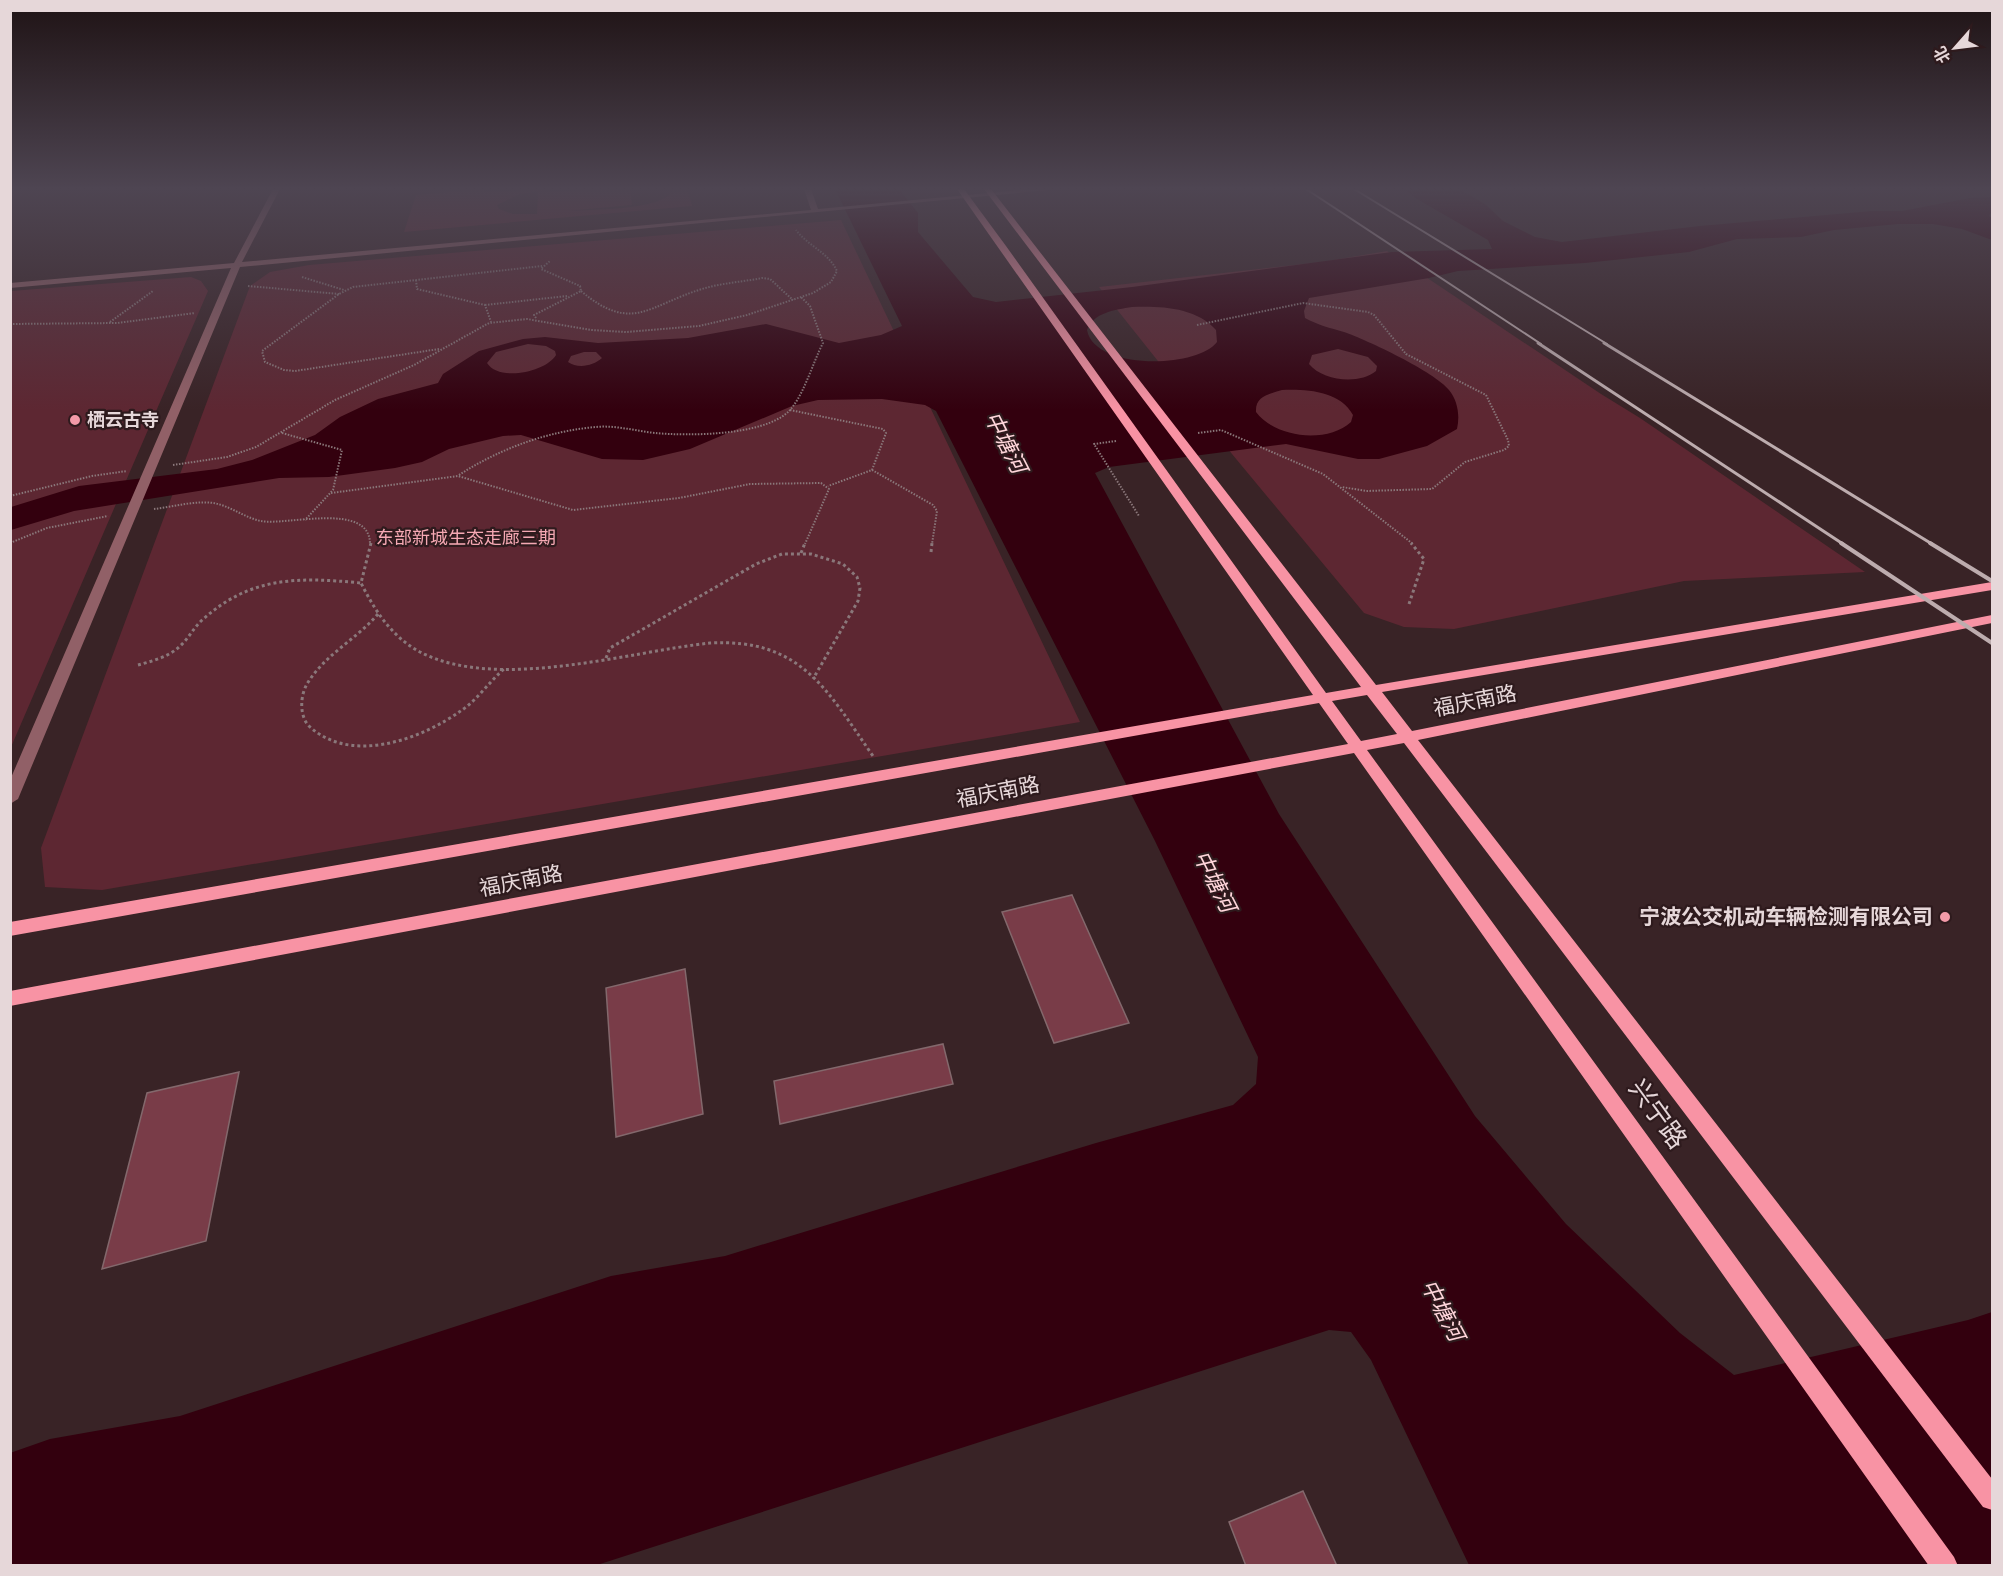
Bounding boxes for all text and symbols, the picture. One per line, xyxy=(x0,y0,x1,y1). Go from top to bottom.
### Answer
north arrow xyxy=(1925,18,1985,78)
text: 北 xyxy=(1929,43,1954,67)
water label: 中塘河 xyxy=(979,406,1035,481)
place label: 栖云古寺 xyxy=(87,408,159,430)
marker: 栖云古寺 xyxy=(68,413,82,427)
park label: 东部新城生态走廊三期 xyxy=(376,526,556,548)
street label: 福庆南路 xyxy=(1431,679,1519,721)
street label: 福庆南路 xyxy=(954,770,1042,812)
water label: 中塘河 xyxy=(1188,845,1244,920)
street label: 福庆南路 xyxy=(477,859,565,901)
place label: 宁波公交机动车辆检测有限公司 xyxy=(1639,903,1933,929)
marker: 宁波公交机动车辆检测有限公司 xyxy=(1938,910,1952,924)
street label: 兴宁路 xyxy=(1623,1073,1694,1154)
water label: 中塘河 xyxy=(1416,1274,1473,1349)

